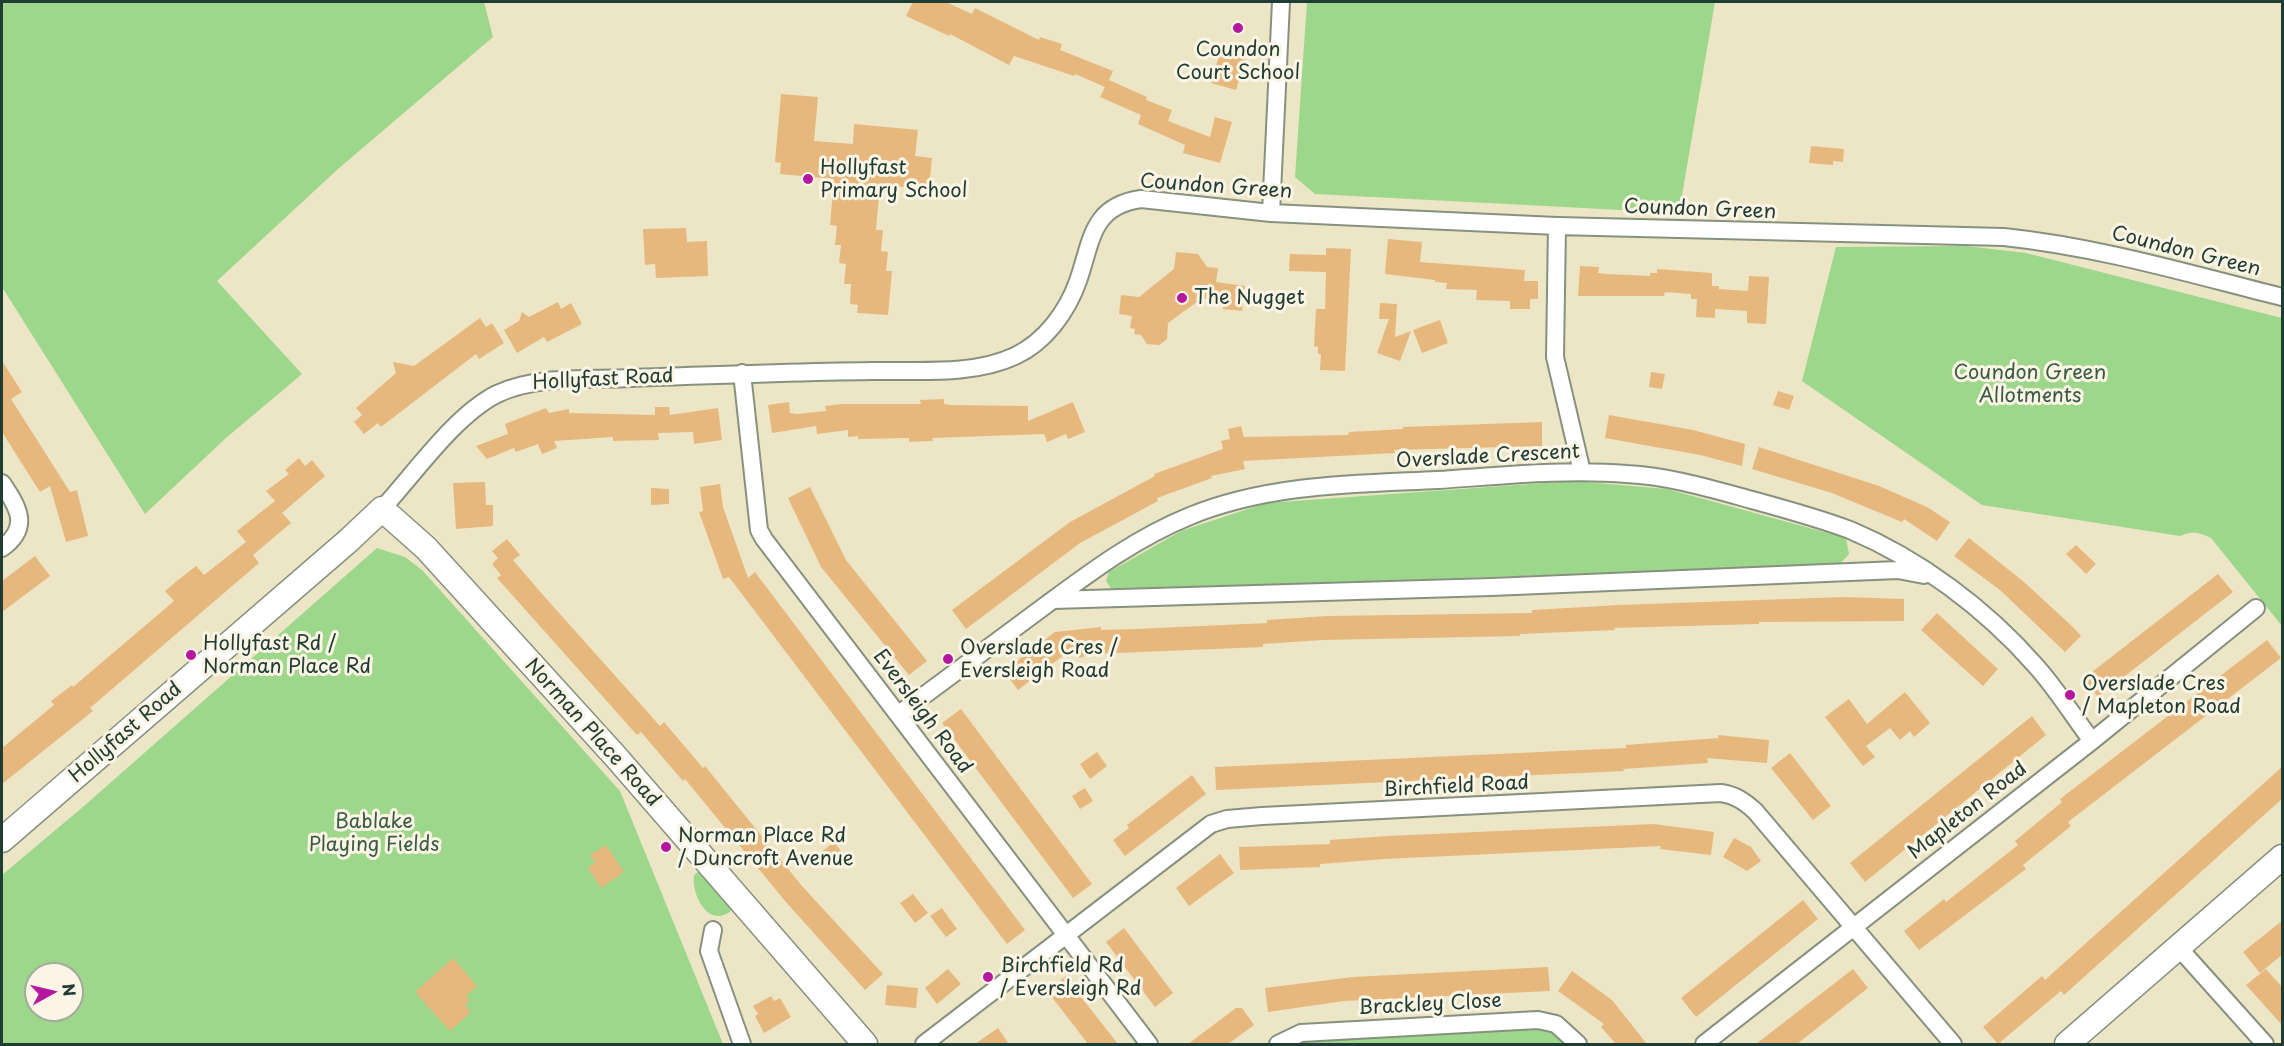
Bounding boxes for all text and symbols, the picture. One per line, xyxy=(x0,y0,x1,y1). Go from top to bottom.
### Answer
marker: Coundon Court School xyxy=(1231,21,1245,35)
place label: Coundon Court School xyxy=(1176,38,1300,85)
place label: Hollyfast Primary School xyxy=(820,156,967,203)
street label: Coundon Green xyxy=(1139,170,1293,204)
marker: Hollyfast Primary School xyxy=(801,172,815,186)
street label: Coundon Green xyxy=(1623,195,1777,225)
street label: Coundon Green xyxy=(2109,222,2263,282)
place label: The Nugget xyxy=(1194,286,1305,310)
marker: The Nugget xyxy=(1175,291,1189,305)
park label: Coundon Green Allotments xyxy=(1954,361,2106,408)
street label: Hollyfast Road xyxy=(532,364,674,396)
street label: Overslade Crescent xyxy=(1395,440,1581,474)
place label: Hollyfast Rd / Norman Place Rd xyxy=(203,632,371,679)
place label: Overslade Cres / Eversleigh Road xyxy=(960,636,1118,683)
street label: Eversleigh Road xyxy=(867,645,977,779)
marker: Hollyfast Rd / Norman Place Rd xyxy=(184,648,198,662)
marker: Overslade Cres / Eversleigh Road xyxy=(941,652,955,666)
street label: Norman Place Road xyxy=(519,654,665,812)
place label: Overslade Cres / Mapleton Road xyxy=(2082,672,2241,719)
street label: Hollyfast Road xyxy=(65,678,187,788)
marker: Overslade Cres / Mapleton Road xyxy=(2063,688,2077,702)
street label: Mapleton Road xyxy=(1904,757,2032,865)
street label: Birchfield Road xyxy=(1382,771,1530,803)
park label: Bablake Playing Fields xyxy=(309,810,439,857)
place label: Norman Place Rd / Duncroft Avenue xyxy=(678,824,854,871)
marker: Norman Place Rd / Duncroft Avenue xyxy=(659,840,673,854)
place label: Birchfield Rd / Eversleigh Rd xyxy=(1000,954,1141,1001)
north arrow xyxy=(24,962,84,1022)
marker: Birchfield Rd / Eversleigh Rd xyxy=(981,970,995,984)
text: N xyxy=(57,982,83,998)
street label: Brackley Close xyxy=(1358,989,1502,1021)

